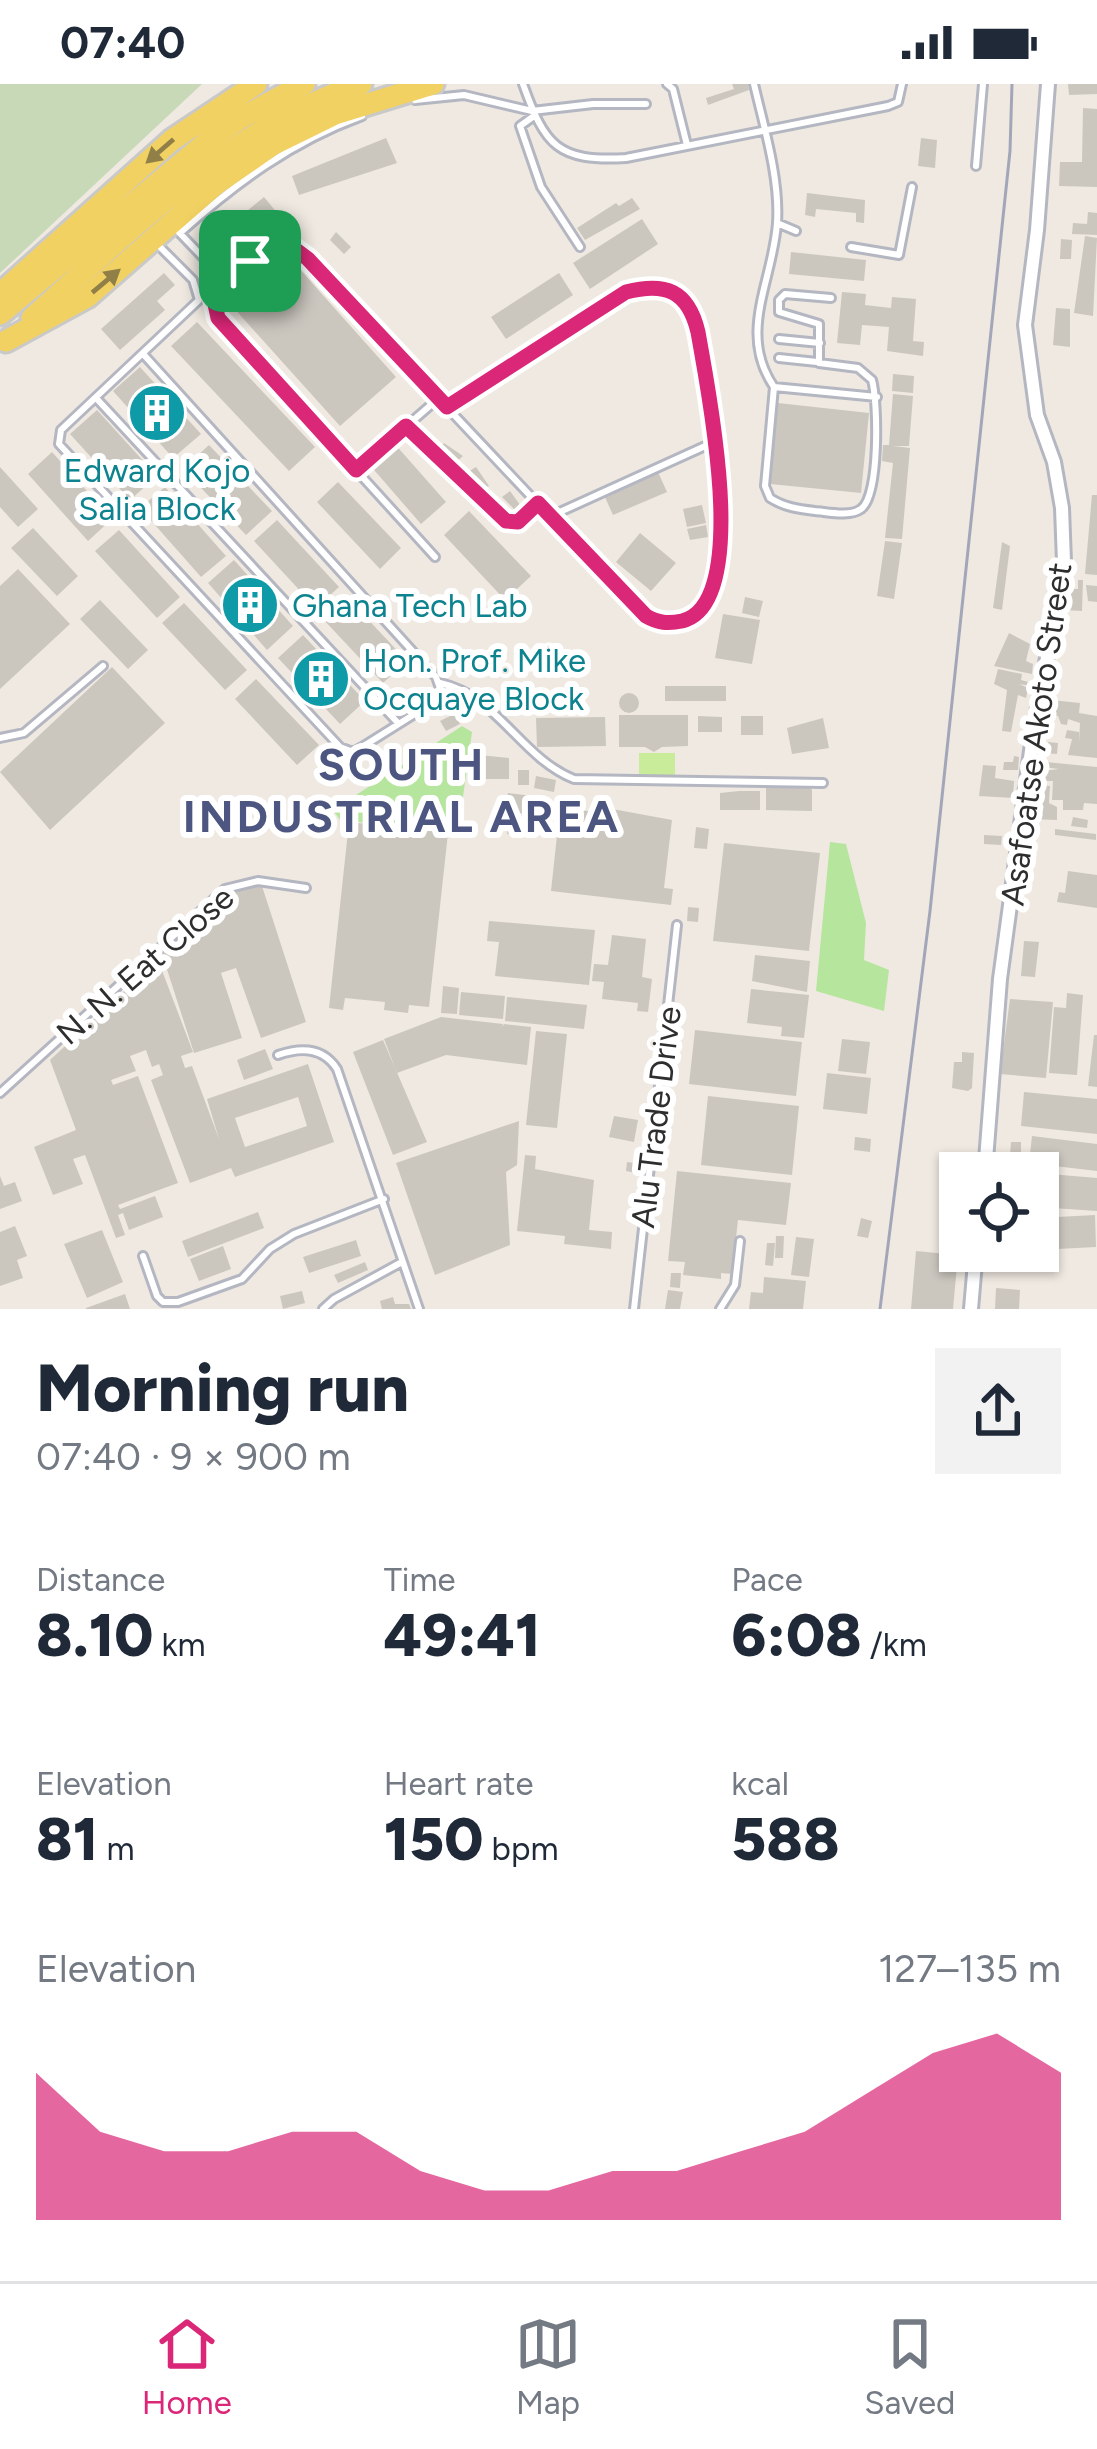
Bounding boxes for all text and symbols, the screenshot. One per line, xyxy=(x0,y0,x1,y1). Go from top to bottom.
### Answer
text: 07:40 xyxy=(60,15,185,69)
one-way arrow xyxy=(145,137,175,163)
pin xyxy=(199,210,301,312)
icon: arrive xyxy=(217,228,283,294)
one-way arrow xyxy=(91,268,121,294)
building icon: Edward Kojo Salia Block xyxy=(126,382,188,444)
place label: Edward Kojo Salia Block xyxy=(64,451,250,528)
street label: Asafoatse Akoto Street xyxy=(993,560,1079,908)
building icon: Ghana Tech Lab xyxy=(219,574,281,636)
place label: Ghana Tech Lab xyxy=(292,586,528,625)
place label: Hon. Prof. Mike Ocquaye Block xyxy=(363,641,586,718)
building icon: Hon. Prof. Mike Ocquaye Block xyxy=(290,648,352,710)
district label: SOUTH INDUSTRIAL AREA xyxy=(183,737,621,843)
street label: N. N. Eat Close xyxy=(49,878,241,1052)
street label: Alu Trade Drive xyxy=(623,1004,689,1230)
map controls xyxy=(939,1152,1059,1272)
button: locate xyxy=(939,1152,1059,1272)
text: Morning run xyxy=(36,1348,409,1428)
button: share xyxy=(935,1348,1061,1474)
text: 07:40 · 9 × 900 m xyxy=(36,1433,351,1480)
text: Distance xyxy=(36,1560,165,1599)
text: Time xyxy=(384,1560,456,1599)
text: Pace xyxy=(731,1560,803,1599)
text: 8.10 xyxy=(36,1599,153,1671)
text: 49:41 xyxy=(384,1599,541,1671)
text: 6:08 xyxy=(731,1599,862,1671)
text: km xyxy=(153,1625,206,1664)
text: /km xyxy=(862,1625,927,1664)
text: Elevation xyxy=(36,1764,172,1803)
text: Heart rate xyxy=(384,1764,533,1803)
text: kcal xyxy=(731,1764,789,1803)
text: 81 xyxy=(36,1803,98,1875)
text: 150 xyxy=(384,1803,483,1875)
text: 588 xyxy=(731,1803,840,1875)
text: m xyxy=(98,1829,134,1868)
text: bpm xyxy=(483,1829,558,1868)
text: Elevation xyxy=(36,1945,196,1992)
text: 127–135 m xyxy=(878,1945,1061,1992)
tab: Home xyxy=(142,2311,232,2422)
tab: Map xyxy=(515,2311,581,2422)
tab: Saved xyxy=(864,2311,955,2422)

